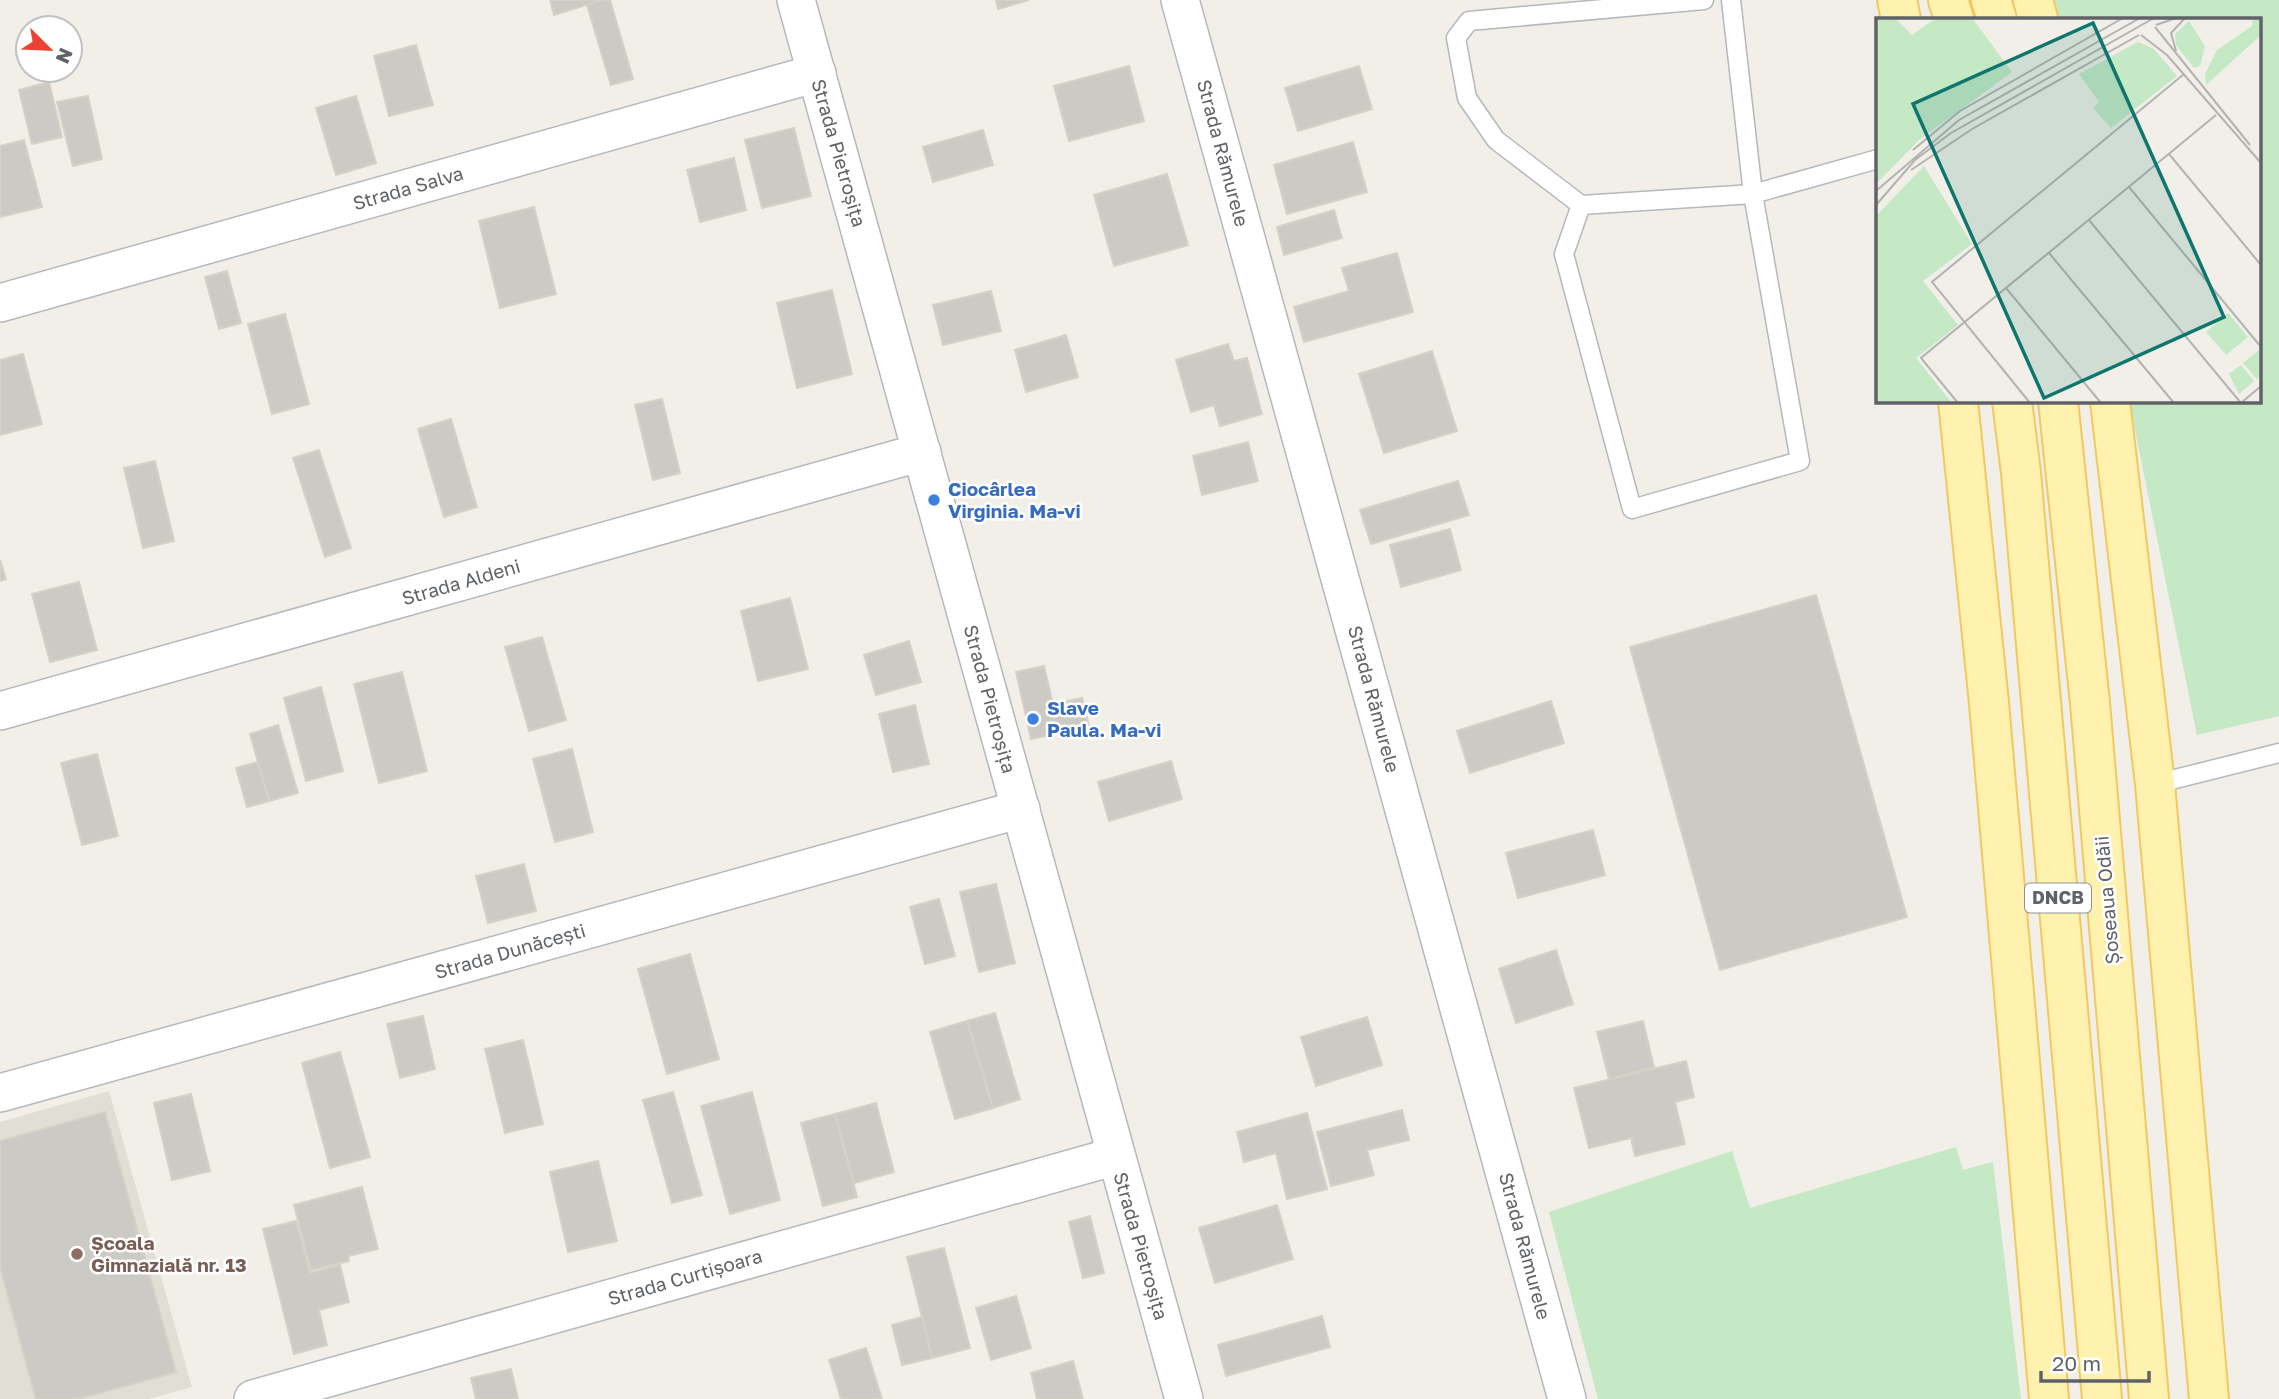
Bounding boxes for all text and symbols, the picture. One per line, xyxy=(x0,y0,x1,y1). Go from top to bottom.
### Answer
north arrow xyxy=(14,14,84,84)
inset map xyxy=(1876,18,2262,402)
text: N xyxy=(52,45,78,67)
street label: Strada Pietroșița xyxy=(807,76,872,229)
street label: Strada Rămurele xyxy=(1193,77,1254,229)
street label: Strada Salva xyxy=(350,161,466,214)
place label: Ciocârlea Virginia. Ma-vi xyxy=(948,477,1081,522)
marker: Ciocârlea Virginia. Ma-vi xyxy=(926,492,942,508)
street label: Strada Aldeni xyxy=(399,554,523,609)
street label: Strada Pietroșița xyxy=(960,622,1021,776)
street label: Strada Rămurele xyxy=(1344,623,1405,775)
place label: Slave Paula. Ma-vi xyxy=(1047,696,1161,741)
marker: Slave Paula. Ma-vi xyxy=(1025,711,1041,727)
street label: Șoseaua Odăii xyxy=(2089,835,2124,965)
road number: DNCB xyxy=(2025,884,2091,912)
street label: Strada Dunăcești xyxy=(432,918,588,983)
street label: Strada Pietroșița xyxy=(1109,1169,1174,1322)
street label: Strada Rămurele xyxy=(1495,1170,1556,1322)
place label: Școala Gimnazială nr. 13 xyxy=(91,1231,247,1276)
street label: Strada Curtișoara xyxy=(605,1243,765,1310)
marker: Școala Gimnazială nr. 13 xyxy=(69,1246,85,1262)
scale bar xyxy=(2041,1340,2150,1384)
text: 20 m xyxy=(2052,1350,2101,1376)

